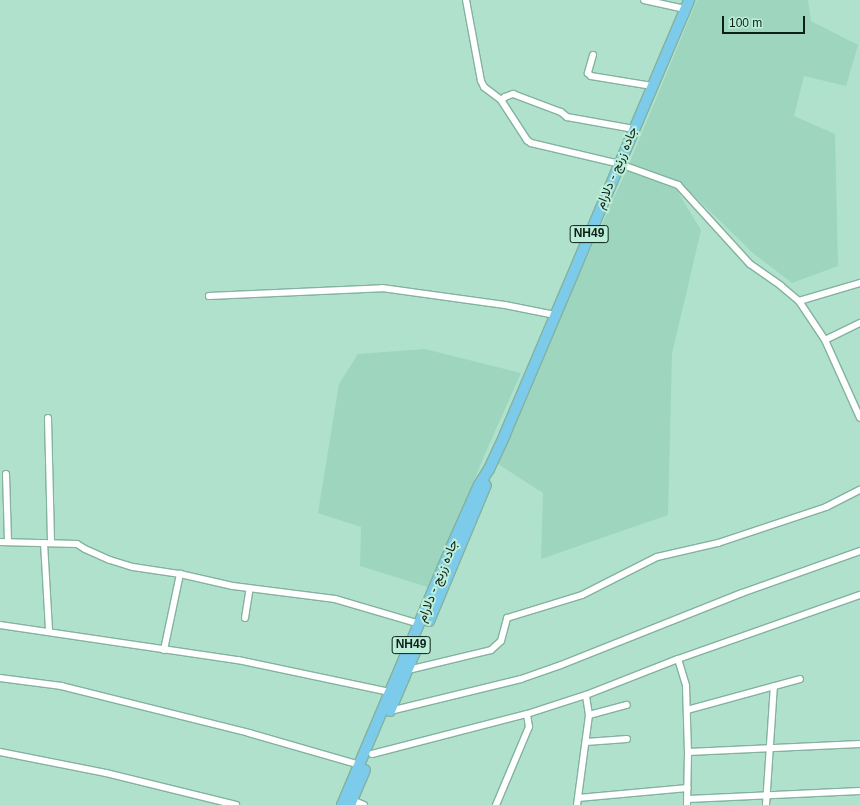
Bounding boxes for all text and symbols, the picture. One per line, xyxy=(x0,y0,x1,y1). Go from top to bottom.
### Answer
scale bar xyxy=(724,8,807,34)
text: 100 m xyxy=(729,16,762,30)
street label: جاده زرنج - دلارام xyxy=(593,124,641,212)
road number: NH49 xyxy=(569,224,609,244)
street label: جاده زرنج - دلارام xyxy=(414,537,462,625)
road number: NH49 xyxy=(391,635,431,655)

